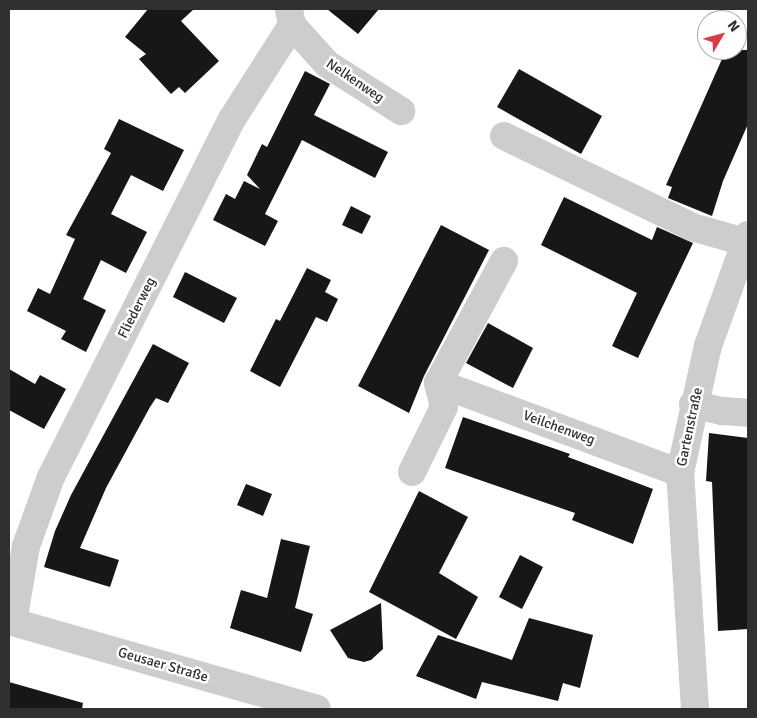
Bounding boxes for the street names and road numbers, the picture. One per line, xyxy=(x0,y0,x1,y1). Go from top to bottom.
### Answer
street label: Nelkenweg xyxy=(323,56,387,106)
street label: Fliederweg xyxy=(114,275,160,341)
street label: Gartenstraße xyxy=(673,386,707,468)
street label: Veilchenweg xyxy=(521,407,597,449)
street label: Geusaer Straße xyxy=(116,644,210,686)

